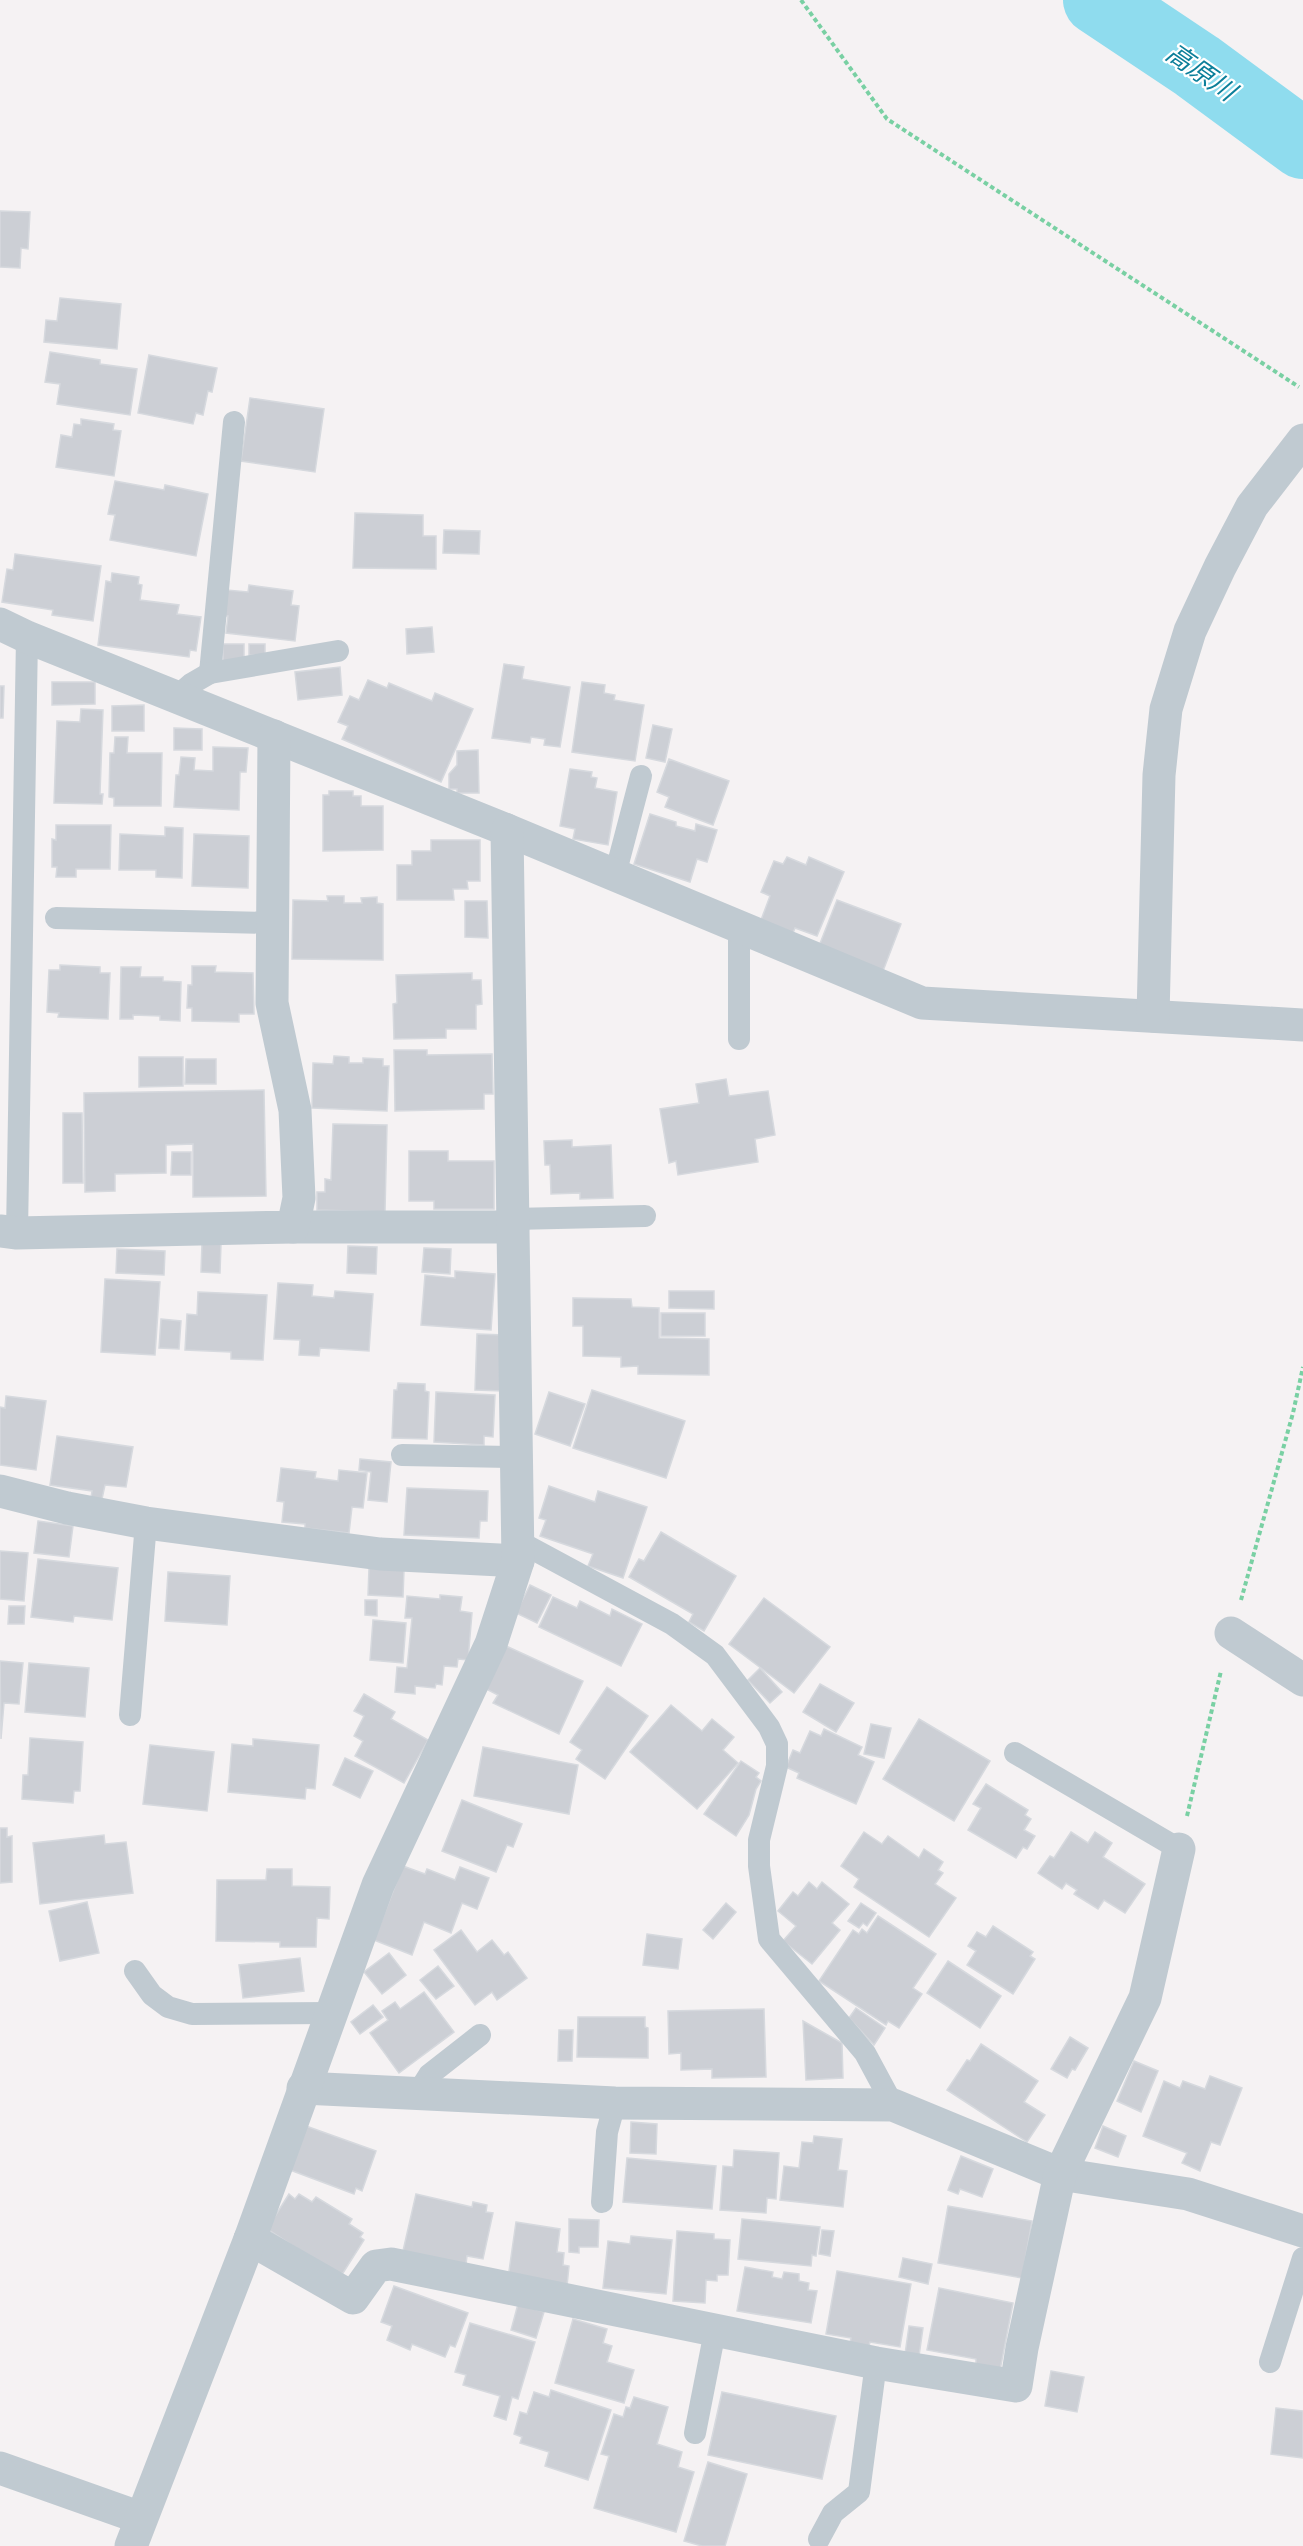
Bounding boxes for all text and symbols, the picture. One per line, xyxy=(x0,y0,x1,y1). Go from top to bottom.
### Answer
water label: 高原川 xyxy=(1158,34,1246,112)

